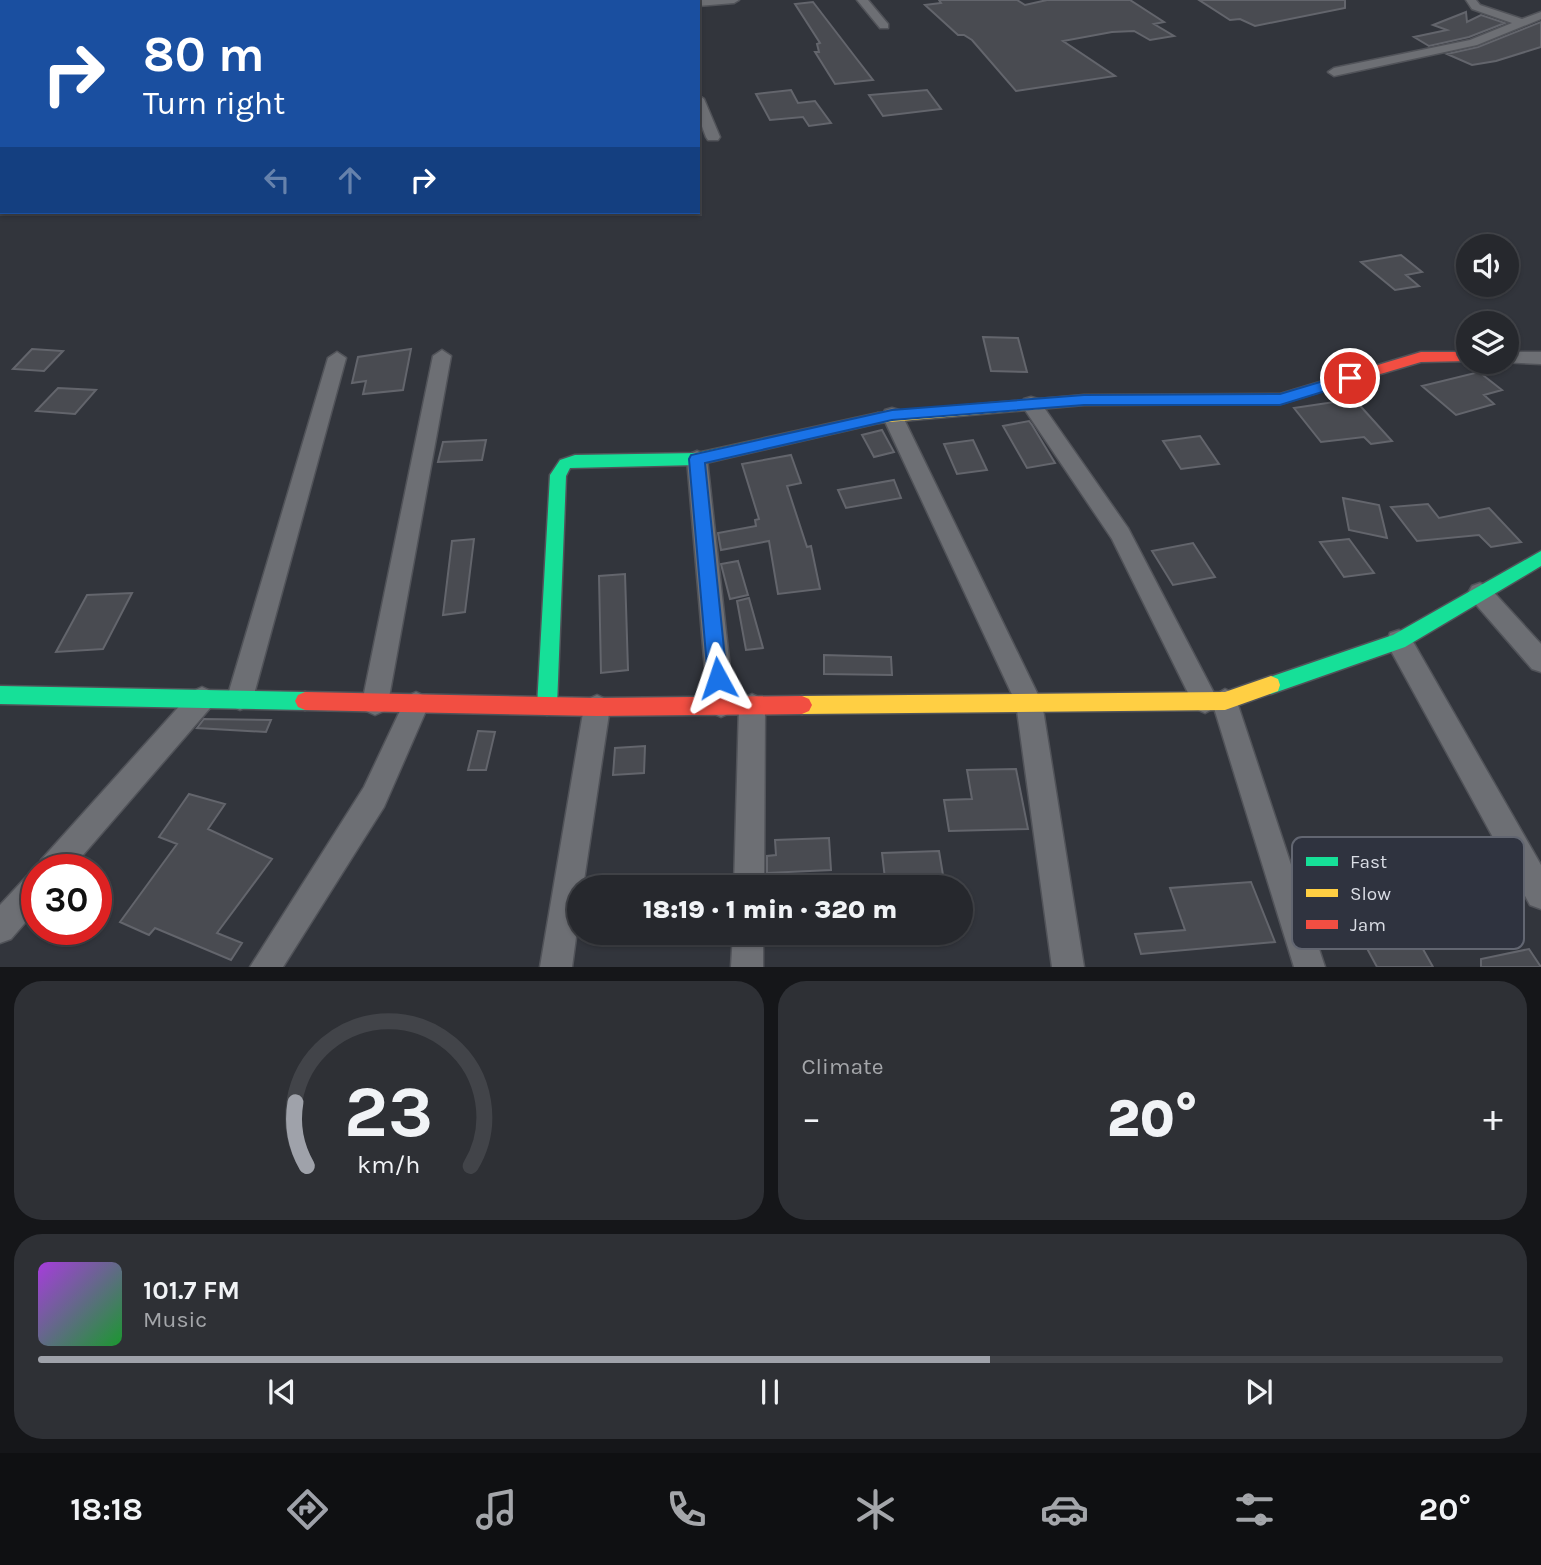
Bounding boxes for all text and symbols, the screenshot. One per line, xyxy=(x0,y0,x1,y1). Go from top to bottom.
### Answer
text: 80 m xyxy=(143,26,265,83)
icon: right xyxy=(28,28,119,119)
text: Turn right xyxy=(143,85,285,122)
icon: left xyxy=(258,161,296,199)
icon: ahead xyxy=(331,161,369,199)
icon: right xyxy=(404,161,442,199)
map controls xyxy=(1456,234,1519,374)
button: sound xyxy=(1456,234,1519,297)
button: layers xyxy=(1456,311,1519,374)
pin xyxy=(1320,348,1380,408)
icon: arrive xyxy=(1331,359,1369,397)
position arrow xyxy=(681,641,755,715)
legend xyxy=(1292,837,1524,949)
text: Fast xyxy=(1350,851,1387,873)
speed limit sign: 30 xyxy=(21,854,112,945)
text: Slow xyxy=(1350,883,1391,905)
text: 18:19 · 1 min · 320 m xyxy=(643,894,897,925)
text: Jam xyxy=(1350,914,1386,936)
text: Climate xyxy=(802,1053,884,1080)
text: 23 xyxy=(344,1070,433,1155)
text: 20° xyxy=(1107,1088,1198,1149)
text: − xyxy=(802,1096,821,1141)
text: + xyxy=(1483,1096,1503,1141)
text: km/h xyxy=(357,1150,420,1179)
text: 101.7 FM xyxy=(143,1275,240,1306)
text: Music xyxy=(143,1306,207,1333)
icon: previous xyxy=(263,1373,301,1411)
icon: pause xyxy=(751,1373,789,1411)
icon: next xyxy=(1240,1373,1278,1411)
icon: directions xyxy=(283,1485,332,1534)
icon: music xyxy=(472,1485,521,1534)
icon: phone xyxy=(662,1485,711,1534)
icon: climate xyxy=(851,1485,900,1534)
icon: car xyxy=(1040,1485,1089,1534)
icon: filters xyxy=(1230,1485,1279,1534)
text: 18:18 xyxy=(70,1491,143,1528)
text: 20° xyxy=(1419,1491,1471,1528)

